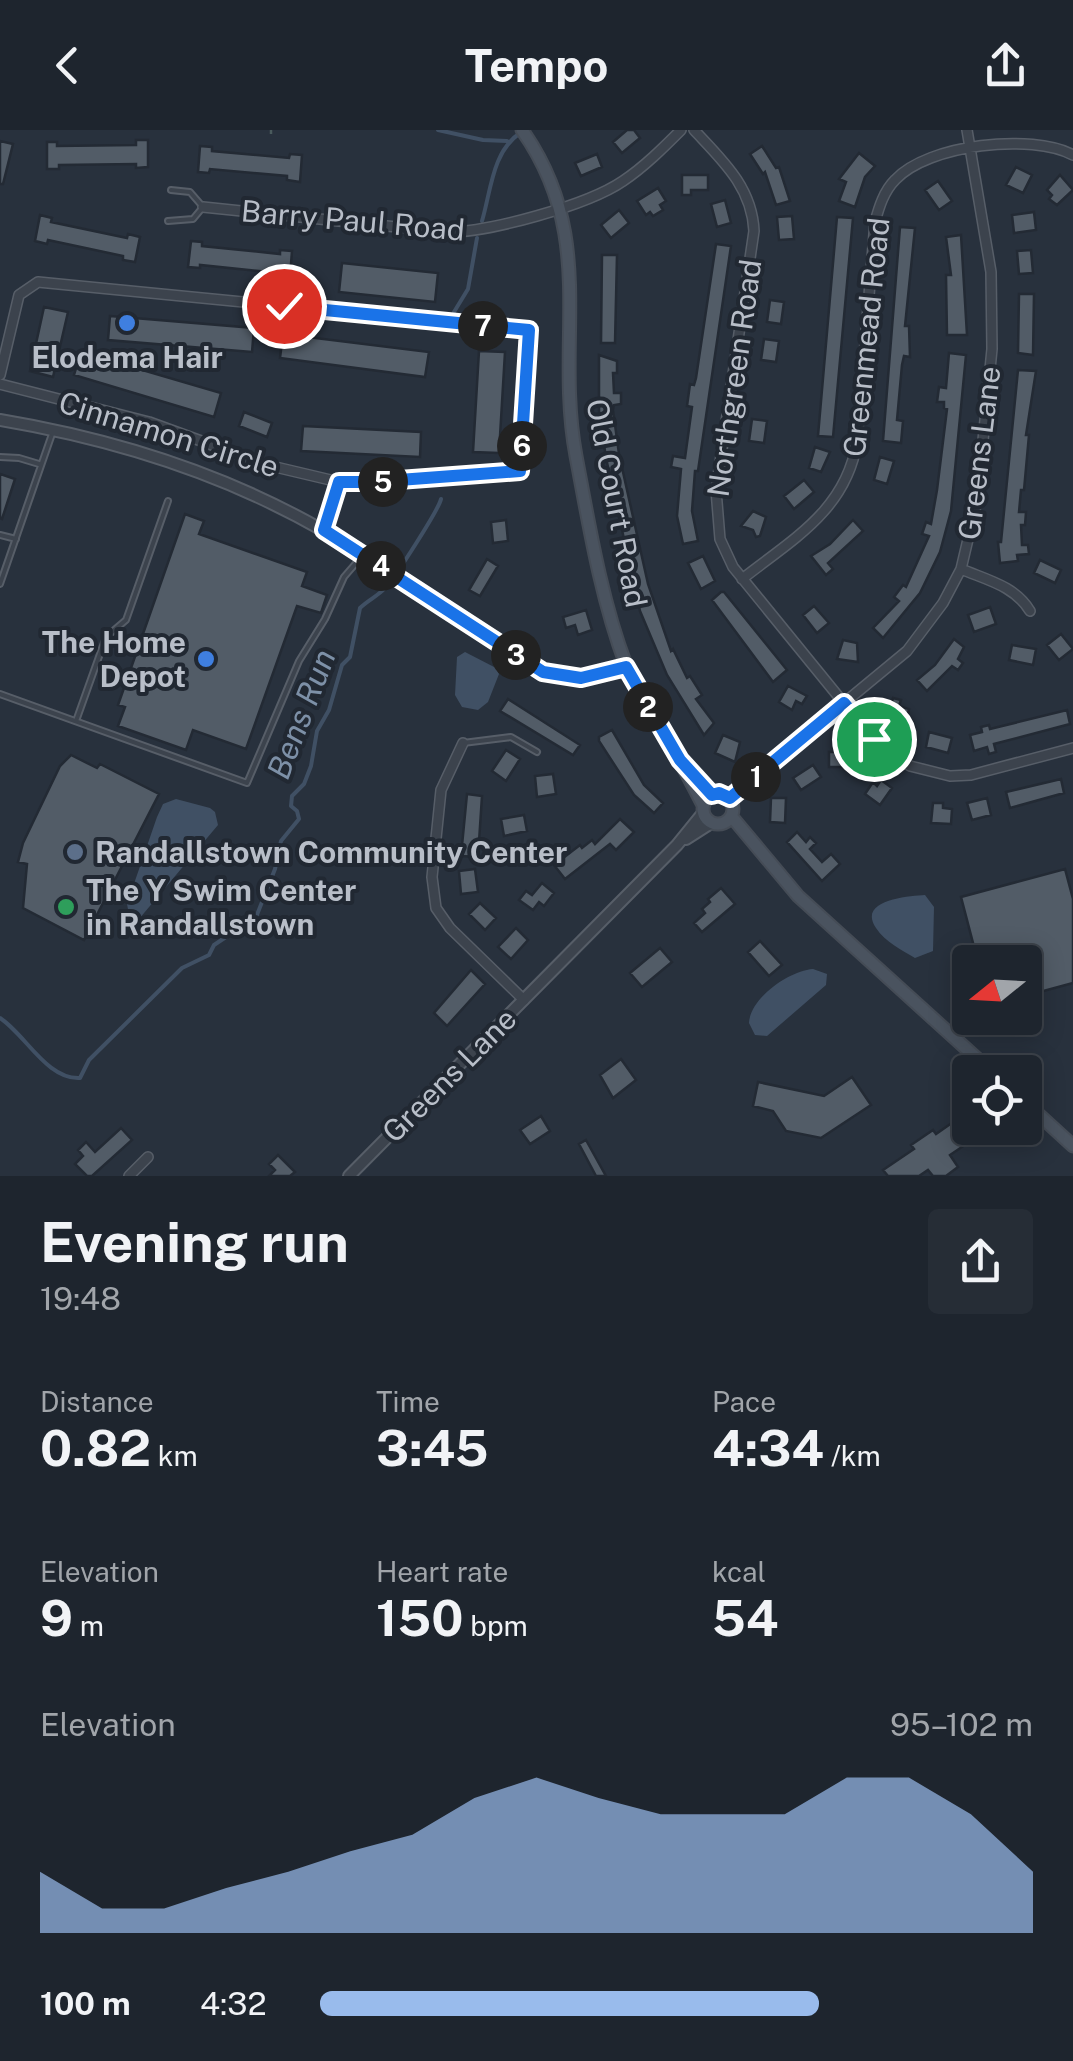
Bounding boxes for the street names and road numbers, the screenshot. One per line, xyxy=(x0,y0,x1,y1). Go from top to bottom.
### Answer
street label: Barry Paul Road xyxy=(240,192,466,248)
street label: Greenmead Road xyxy=(836,216,896,458)
street label: Northgreen Road xyxy=(700,257,768,499)
street label: Greens Lane xyxy=(950,364,1008,542)
street label: Cinnamon Circle xyxy=(55,383,283,485)
street label: Old Court Road xyxy=(579,396,655,610)
street label: Greens Lane xyxy=(374,1000,524,1150)

